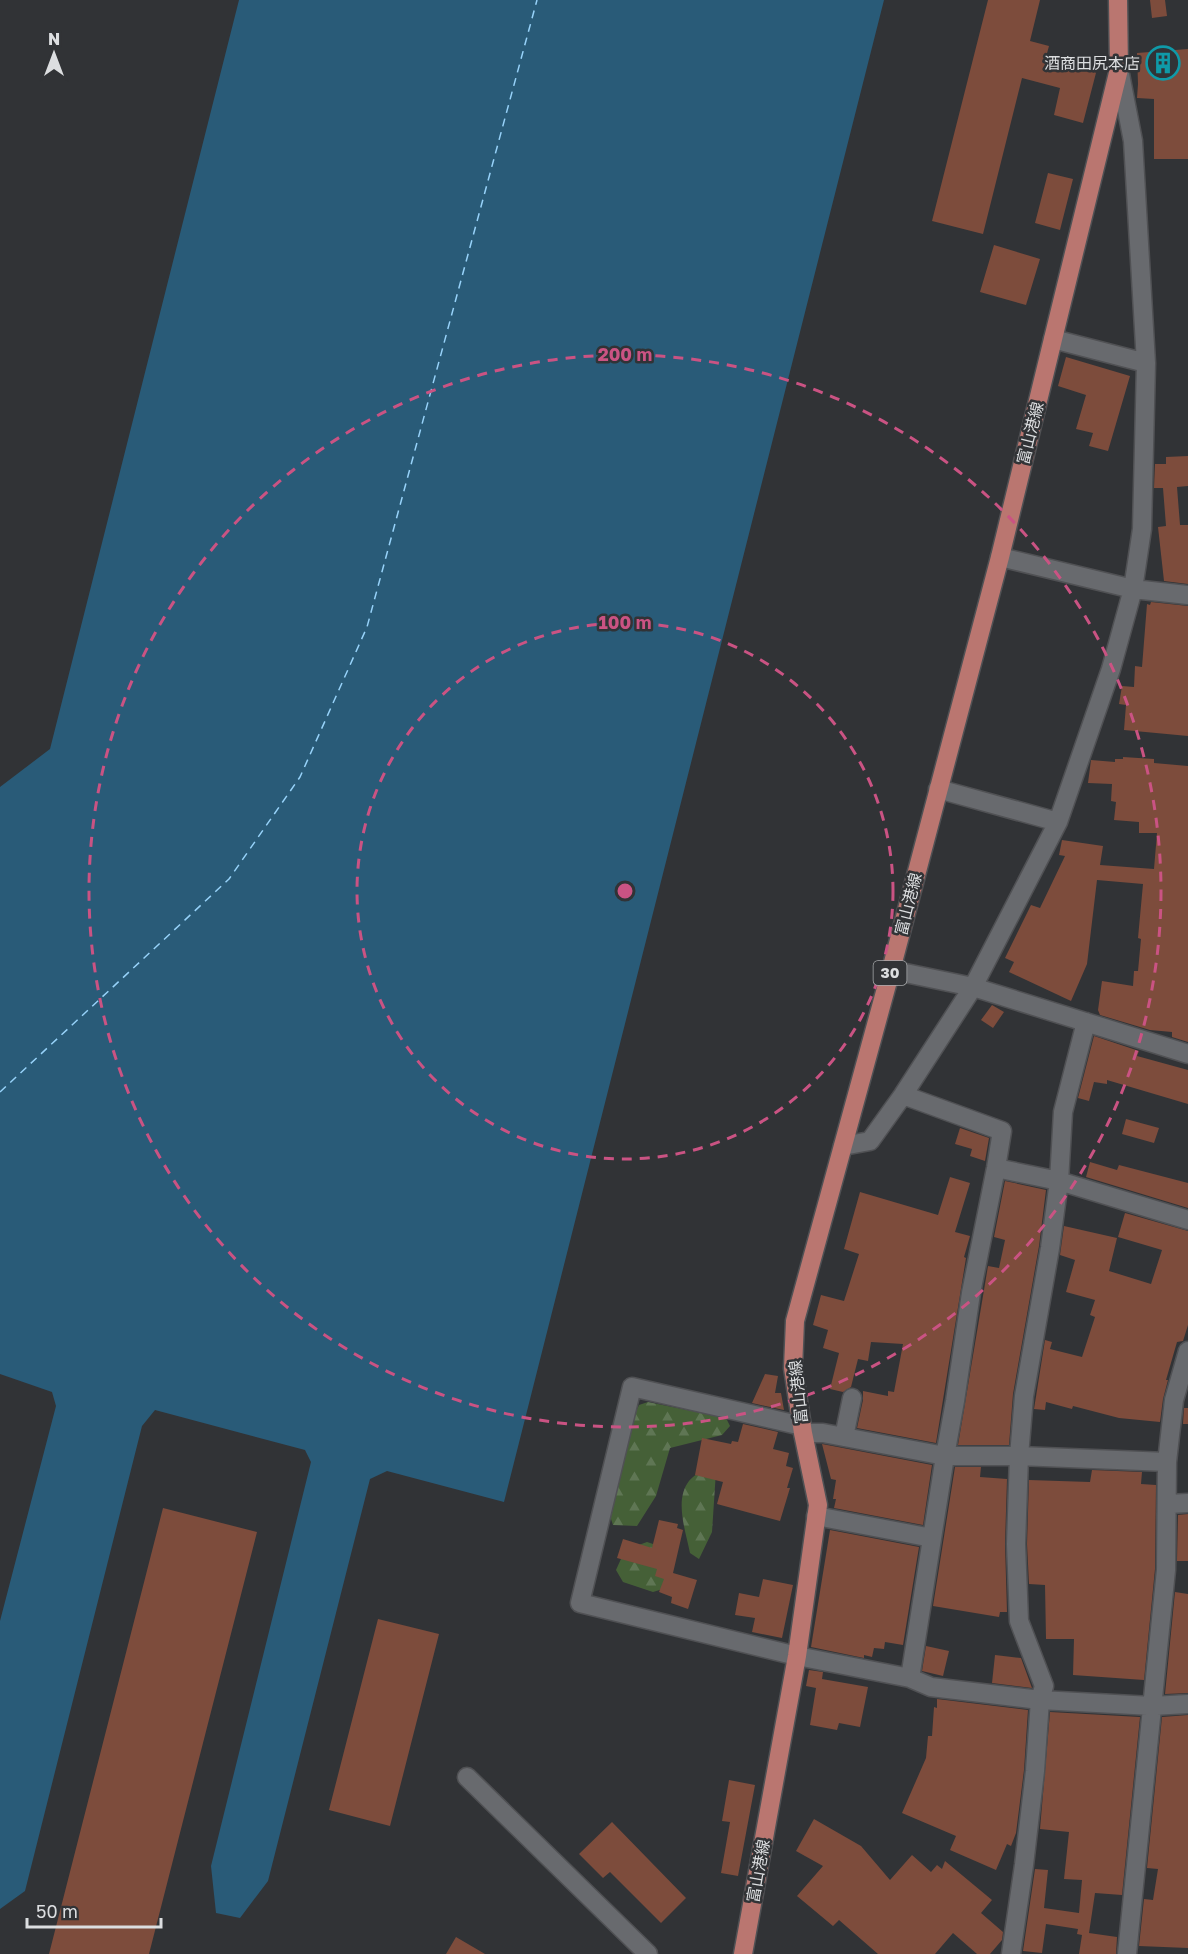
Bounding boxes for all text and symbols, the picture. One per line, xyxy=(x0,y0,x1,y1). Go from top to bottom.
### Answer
north arrow xyxy=(24,24,84,84)
text: N xyxy=(48,29,60,49)
building icon: 酒商田尻本店 xyxy=(1145,45,1181,81)
place label: 酒商田尻本店 xyxy=(1044,53,1140,73)
text: 200 m xyxy=(598,343,652,365)
street label: 富山港線 xyxy=(1013,400,1047,466)
text: 100 m xyxy=(599,611,651,633)
street label: 富山港線 xyxy=(891,871,925,937)
centre of rings xyxy=(615,881,635,901)
road number: 30 xyxy=(874,961,906,985)
street label: 富山港線 xyxy=(785,1359,811,1425)
street label: 富山港線 xyxy=(743,1838,773,1904)
scale bar xyxy=(27,1891,160,1929)
text: 50 m xyxy=(36,1900,78,1922)

